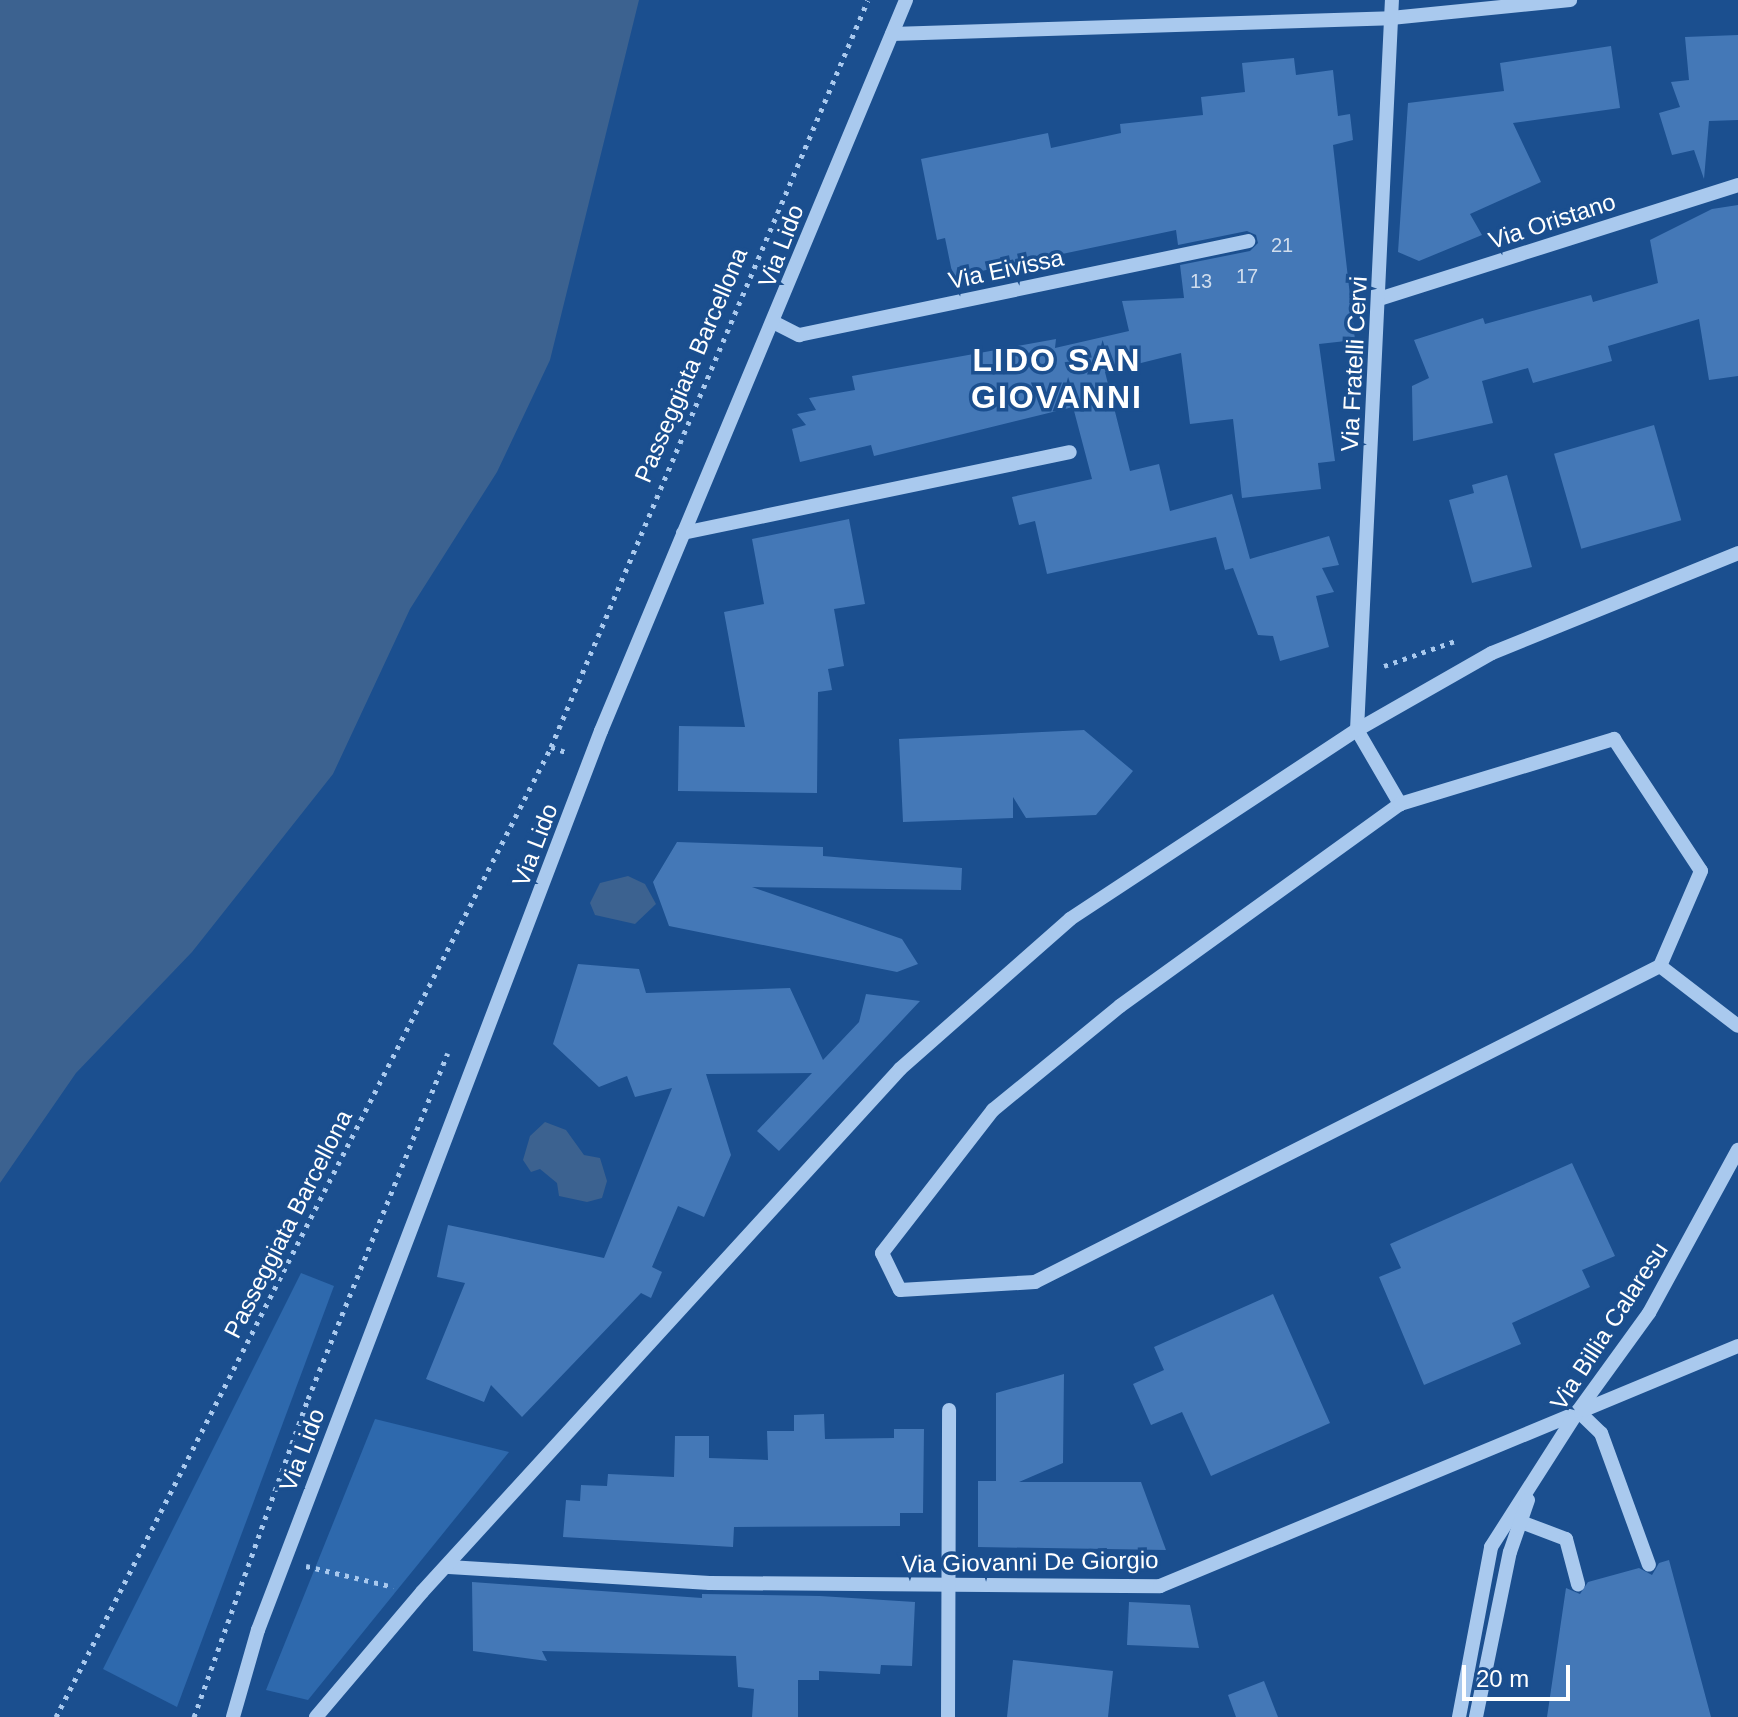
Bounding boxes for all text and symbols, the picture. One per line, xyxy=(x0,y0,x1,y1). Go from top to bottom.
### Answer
street label: Via Oristano xyxy=(1485,187,1619,255)
street label: Via Lido xyxy=(752,201,810,291)
house number: 21 xyxy=(1271,233,1293,257)
street label: Passeggiata Barcellona xyxy=(628,243,754,487)
street label: Via Eivissa xyxy=(946,243,1066,295)
house number: 17 xyxy=(1236,264,1258,288)
house number: 13 xyxy=(1190,269,1212,293)
street label: Via Fratelli Cervi xyxy=(1335,276,1373,452)
district label: LIDO SAN GIOVANNI xyxy=(971,342,1143,417)
street label: Via Lido xyxy=(506,800,564,890)
street label: Passeggiata Barcellona xyxy=(218,1105,358,1343)
street label: Via Billia Calaresu xyxy=(1544,1237,1674,1415)
street label: Via Lido xyxy=(273,1405,331,1495)
street label: Via Giovanni De Giorgio xyxy=(901,1545,1159,1579)
scale bar xyxy=(1466,1649,1574,1699)
text: 20 m xyxy=(1476,1665,1529,1692)

